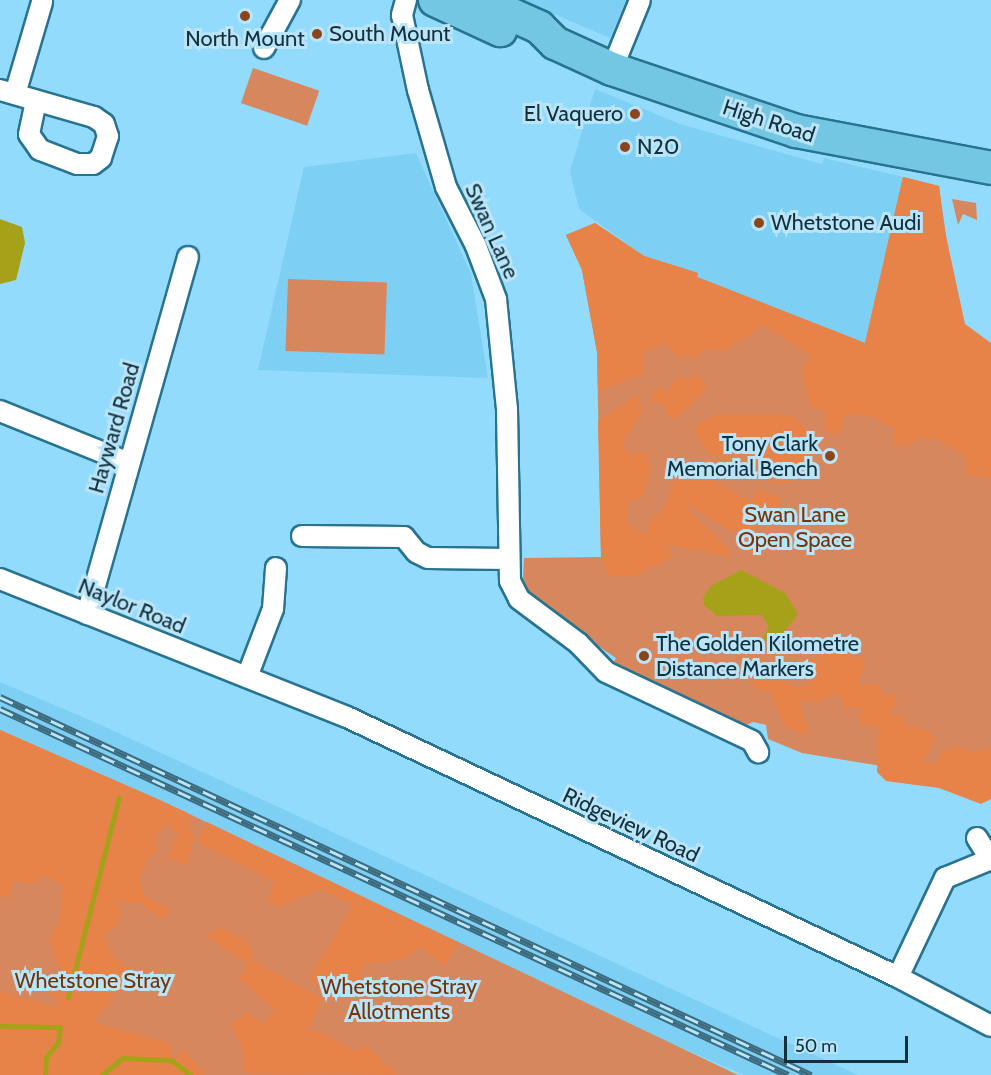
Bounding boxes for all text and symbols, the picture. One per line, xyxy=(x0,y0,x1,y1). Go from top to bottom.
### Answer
marker: North Mount xyxy=(238,9,252,23)
place label: South Mount xyxy=(329,21,451,47)
place label: North Mount xyxy=(185,26,305,52)
marker: South Mount xyxy=(310,27,324,41)
street label: High Road xyxy=(719,94,819,148)
place label: El Vaquero xyxy=(524,101,623,127)
marker: El Vaquero xyxy=(628,107,642,121)
place label: N20 xyxy=(637,134,679,160)
marker: N20 xyxy=(618,140,632,154)
street label: Swan Lane xyxy=(459,179,525,283)
place label: Whetstone Audi xyxy=(771,210,921,236)
marker: Whetstone Audi xyxy=(752,216,766,230)
street label: Hayward Road xyxy=(83,360,145,496)
place label: Tony Clark Memorial Bench xyxy=(667,430,818,482)
marker: Tony Clark Memorial Bench xyxy=(823,449,837,463)
park label: Swan Lane Open Space xyxy=(738,501,852,552)
street label: Naylor Road xyxy=(75,573,189,639)
place label: The Golden Kilometre Distance Markers xyxy=(656,630,859,682)
marker: The Golden Kilometre Distance Markers xyxy=(637,649,651,663)
street label: Ridgeview Road xyxy=(559,782,703,868)
park label: Whetstone Stray xyxy=(15,968,171,994)
park label: Whetstone Stray Allotments xyxy=(321,973,477,1024)
scale bar xyxy=(787,1024,912,1062)
text: 50 m xyxy=(795,1035,837,1057)

